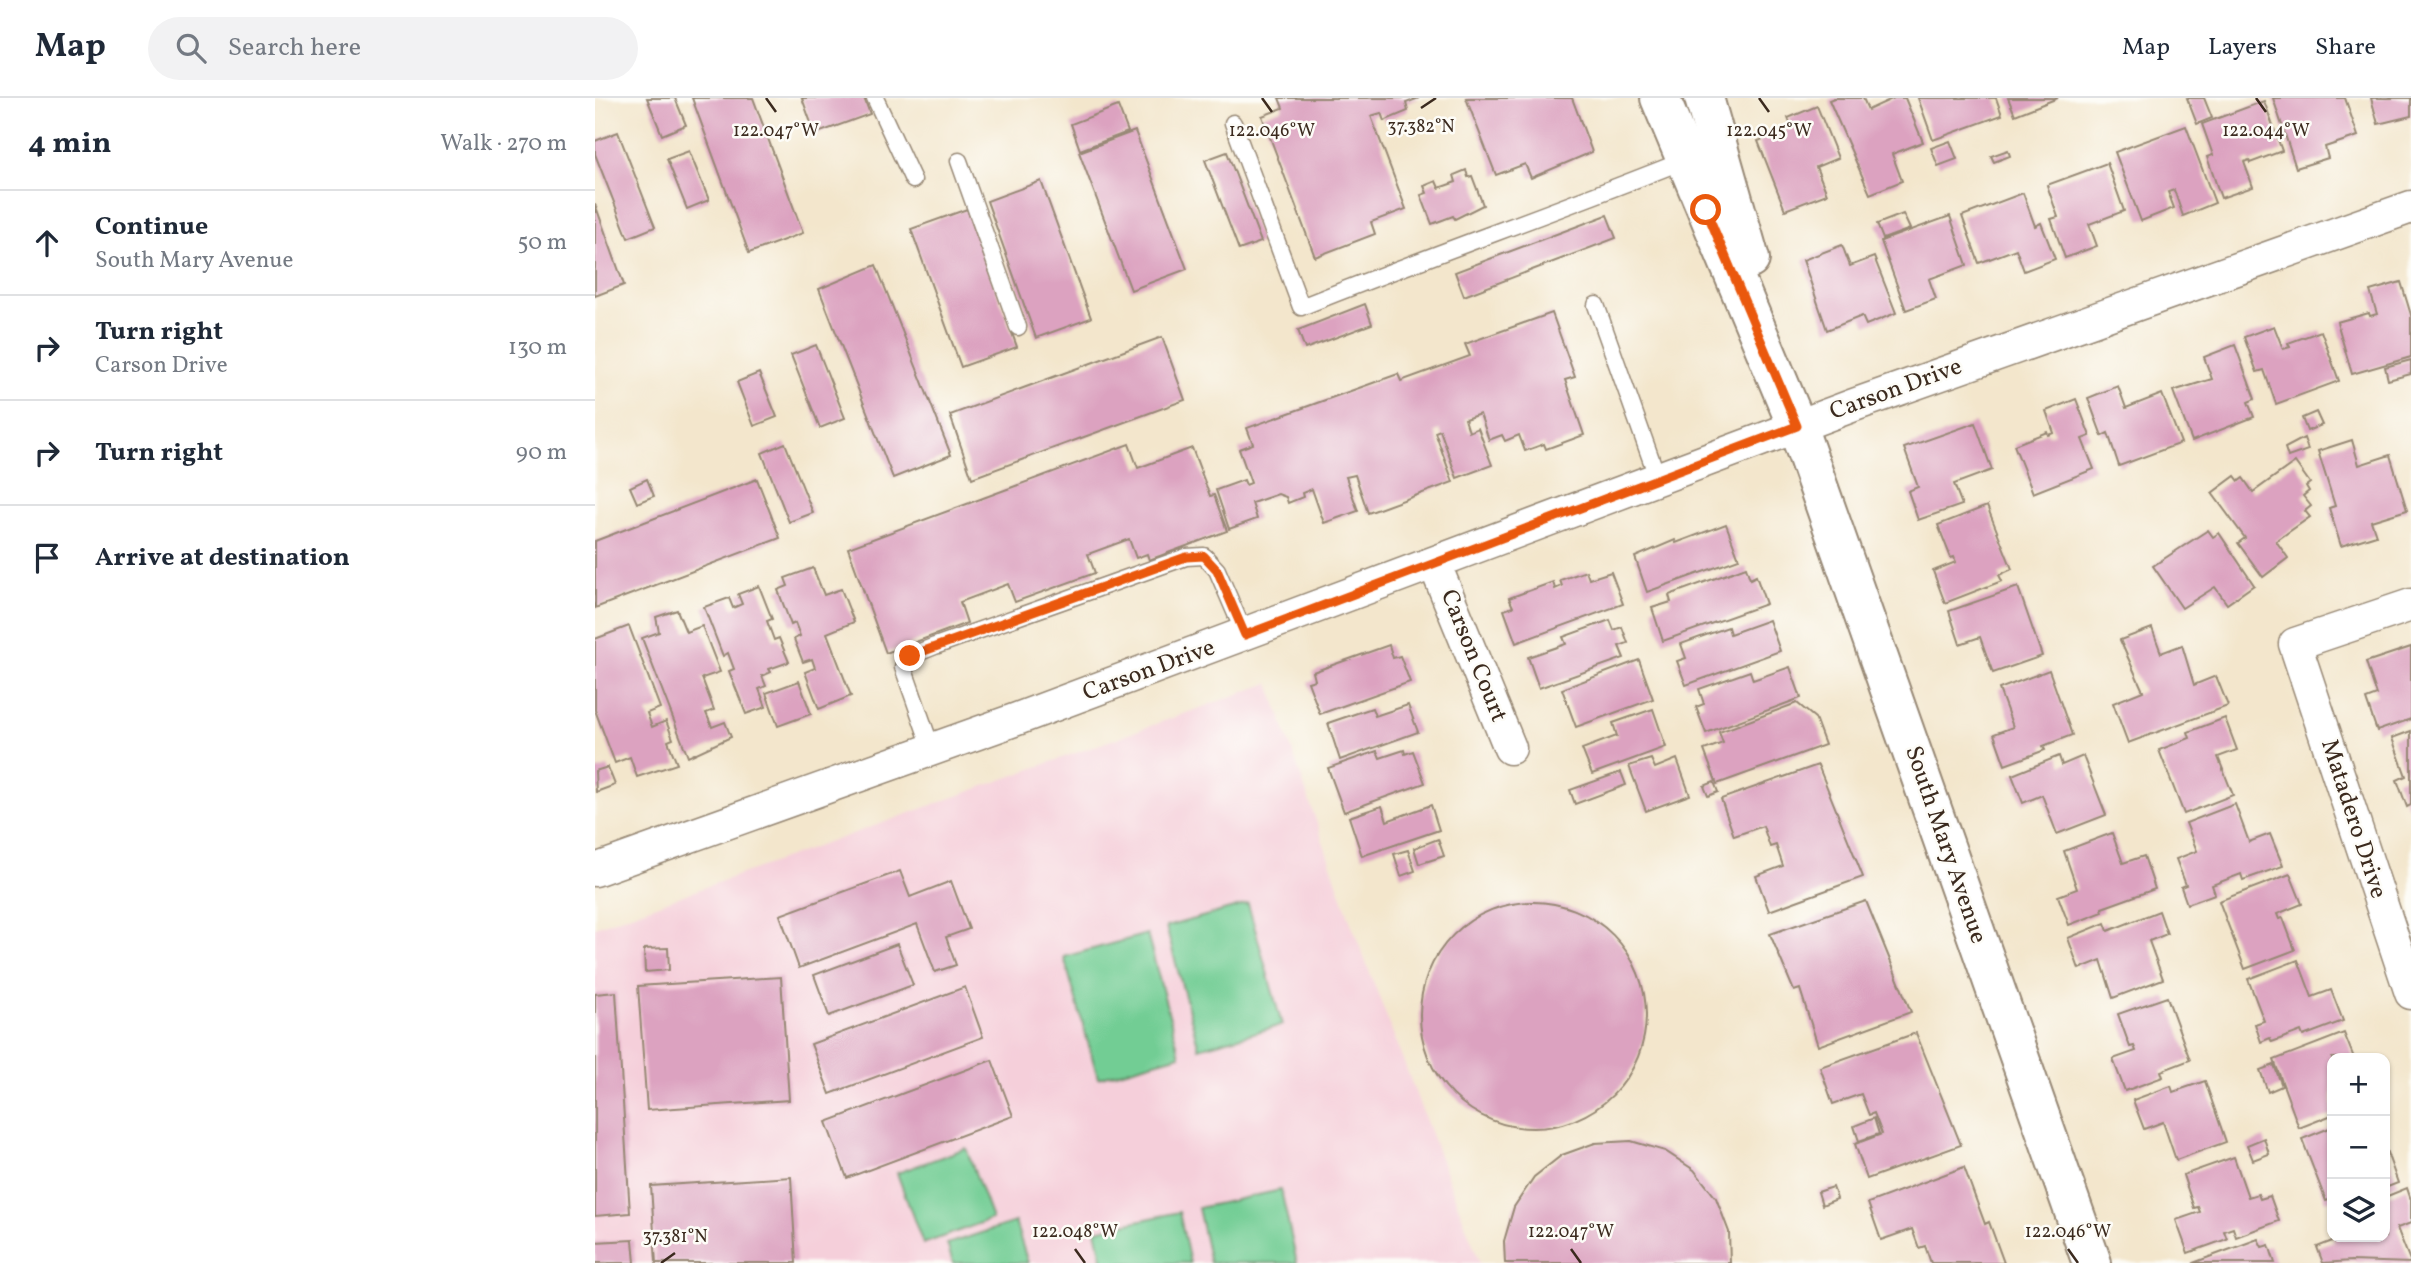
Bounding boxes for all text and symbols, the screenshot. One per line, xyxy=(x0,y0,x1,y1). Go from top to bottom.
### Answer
search box xyxy=(148,17,638,80)
text: Map xyxy=(35,25,106,71)
icon: search xyxy=(172,29,210,67)
text: Search here xyxy=(228,30,361,66)
text: Map xyxy=(2122,31,2170,65)
text: Layers xyxy=(2208,31,2277,65)
text: Share xyxy=(2315,31,2376,65)
text: 37.382°N xyxy=(1387,115,1455,140)
text: 122.047°W xyxy=(733,119,819,144)
text: 122.046°W xyxy=(1229,119,1315,144)
text: 122.045°W xyxy=(1726,119,1812,144)
text: 122.044°W xyxy=(2222,119,2310,144)
text: 4 min xyxy=(28,123,112,165)
text: Walk · 270 m xyxy=(440,128,567,160)
route start xyxy=(1690,194,1721,225)
text: Continue xyxy=(95,209,208,245)
icon: ahead xyxy=(28,224,66,262)
text: 50 m xyxy=(518,227,567,259)
text: South Mary Avenue xyxy=(95,245,293,277)
text: Turn right xyxy=(95,314,223,350)
icon: right xyxy=(28,329,66,367)
text: 130 m xyxy=(508,332,567,364)
text: Carson Drive xyxy=(95,350,228,382)
street label: Carson Drive xyxy=(1825,350,1967,430)
icon: right xyxy=(28,434,66,472)
text: Turn right xyxy=(95,435,223,471)
text: 90 m xyxy=(516,437,567,469)
icon: arrive xyxy=(28,539,66,577)
text: Arrive at destination xyxy=(95,540,350,576)
street label: Carson Court xyxy=(1431,585,1515,727)
street label: Carson Drive xyxy=(1078,631,1220,711)
route end xyxy=(894,640,925,671)
street label: Matadero Drive xyxy=(2311,735,2395,903)
street label: South Mary Avenue xyxy=(1895,742,1995,948)
map controls xyxy=(2327,1053,2390,1242)
button: + xyxy=(2327,1053,2390,1116)
button: − xyxy=(2327,1116,2390,1179)
button: layers xyxy=(2327,1179,2390,1242)
text: 122.048°W xyxy=(1032,1220,1118,1245)
text: 122.047°W xyxy=(1528,1220,1614,1245)
text: 122.046°W xyxy=(2025,1220,2111,1245)
text: 37.381°N xyxy=(642,1225,708,1250)

